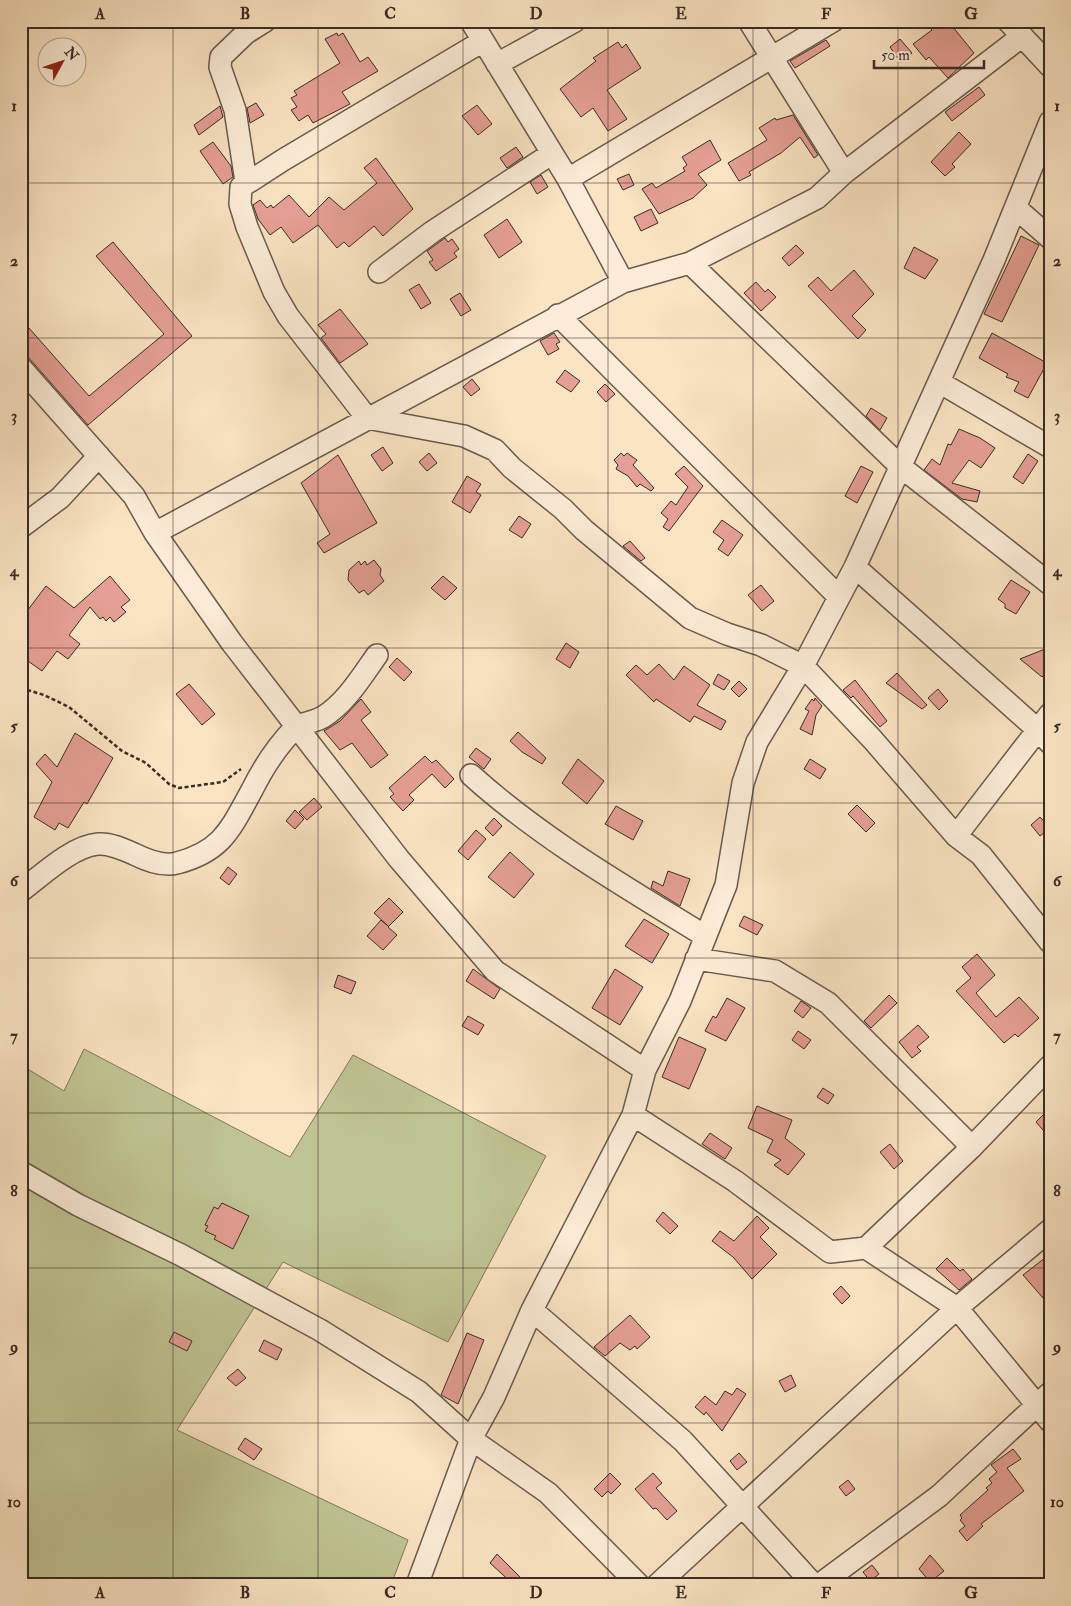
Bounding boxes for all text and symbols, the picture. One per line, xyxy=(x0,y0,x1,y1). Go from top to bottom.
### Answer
text: A xyxy=(94,4,106,24)
text: B xyxy=(240,4,250,24)
text: C xyxy=(384,4,396,24)
text: D xyxy=(529,4,543,24)
text: E xyxy=(675,4,687,24)
text: F xyxy=(821,4,831,24)
text: G xyxy=(964,4,978,24)
north arrow xyxy=(38,38,88,88)
scale bar xyxy=(874,38,984,70)
text: N xyxy=(60,43,82,65)
text: 50 m xyxy=(881,46,910,65)
text: 1 xyxy=(11,96,17,116)
text: 1 xyxy=(1054,96,1060,116)
text: 2 xyxy=(10,251,18,271)
text: 2 xyxy=(1053,251,1061,271)
text: 3 xyxy=(11,406,17,426)
text: 3 xyxy=(1054,406,1060,426)
text: 4 xyxy=(9,561,20,581)
text: 4 xyxy=(1052,561,1063,581)
text: 5 xyxy=(10,716,18,736)
text: 5 xyxy=(1053,716,1061,736)
text: 6 xyxy=(10,871,20,891)
text: 6 xyxy=(1053,871,1063,891)
text: 7 xyxy=(10,1026,18,1046)
text: 7 xyxy=(1053,1026,1061,1046)
text: 8 xyxy=(10,1181,18,1201)
text: 8 xyxy=(1053,1181,1061,1201)
text: 9 xyxy=(8,1337,18,1357)
text: 9 xyxy=(1051,1337,1061,1357)
text: 10 xyxy=(7,1492,21,1512)
text: 10 xyxy=(1050,1492,1064,1512)
text: A xyxy=(94,1583,106,1603)
text: B xyxy=(240,1583,250,1603)
text: C xyxy=(384,1583,396,1603)
text: D xyxy=(529,1583,543,1603)
text: E xyxy=(675,1583,687,1603)
text: F xyxy=(821,1583,831,1603)
text: G xyxy=(964,1583,978,1603)

